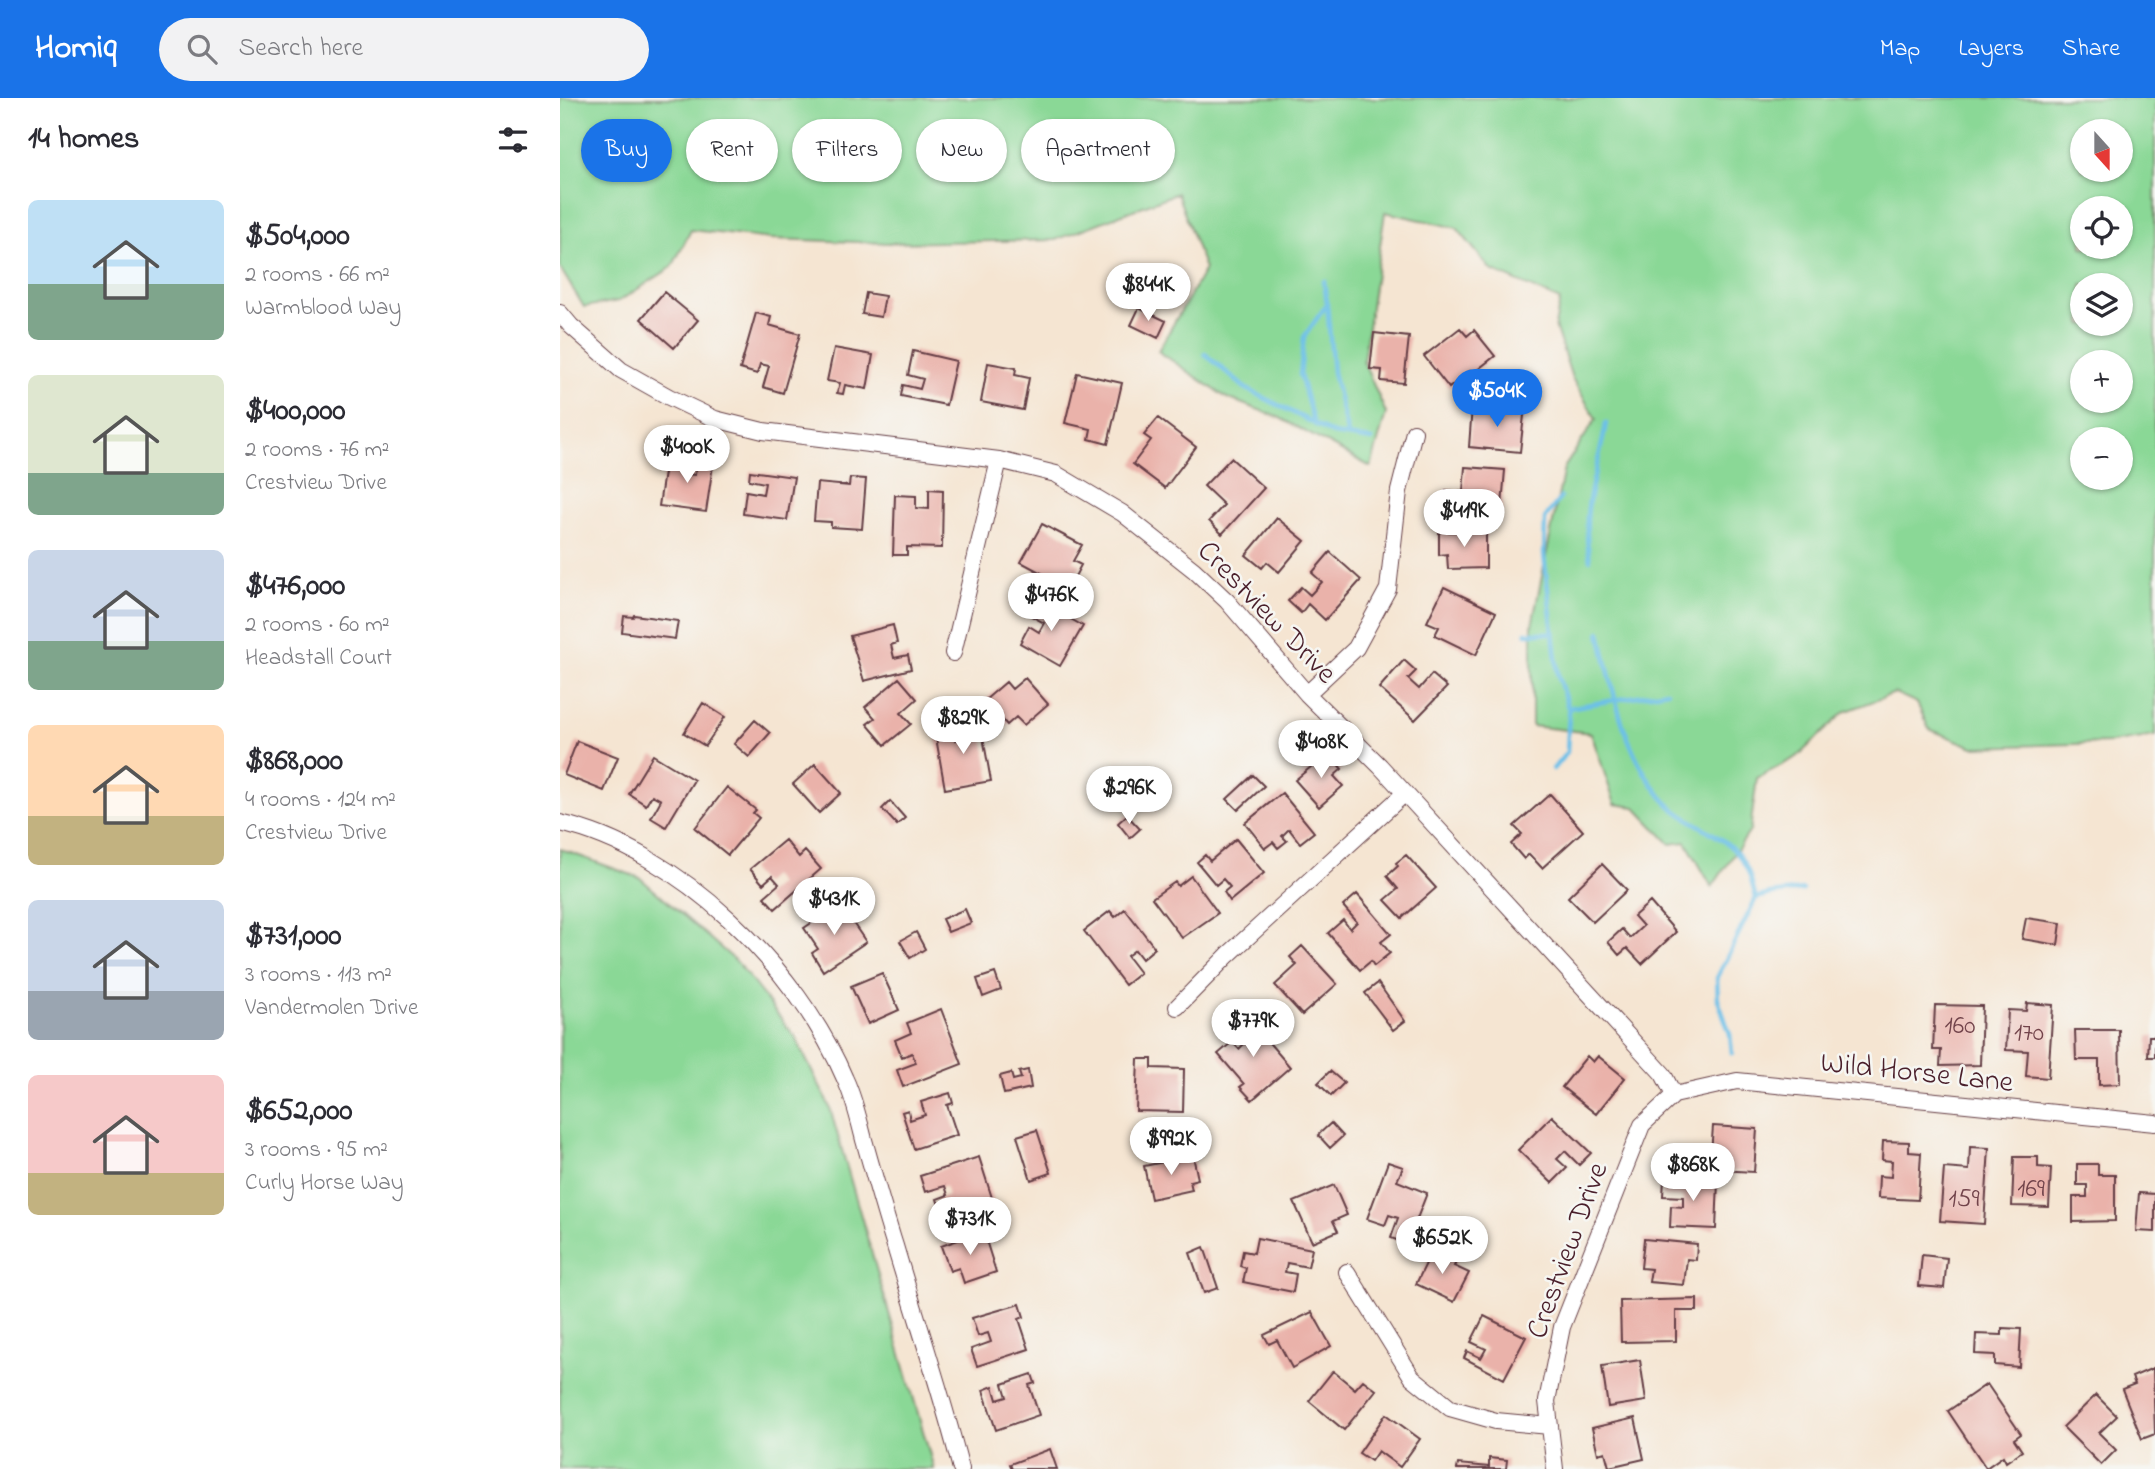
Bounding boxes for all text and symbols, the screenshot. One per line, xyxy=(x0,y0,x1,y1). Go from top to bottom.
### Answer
search box xyxy=(159,18,649,81)
text: Homiq xyxy=(35,25,117,73)
icon: search xyxy=(183,30,221,68)
text: Search here xyxy=(239,30,363,68)
text: Map xyxy=(1880,32,1920,67)
text: Layers xyxy=(1958,32,2024,67)
text: Share xyxy=(2062,32,2120,67)
text: 14 homes xyxy=(28,118,139,162)
chip: Buy xyxy=(581,119,672,182)
chip: Rent xyxy=(686,119,778,182)
chip: Filters xyxy=(792,119,902,182)
chip: New xyxy=(916,119,1007,182)
chip: Apartment xyxy=(1021,119,1175,182)
north arrow xyxy=(2070,119,2133,182)
map controls xyxy=(2070,119,2133,490)
icon: filters xyxy=(494,121,532,159)
button: locate xyxy=(2070,196,2133,259)
text: $504,000 xyxy=(245,215,350,259)
icon: home xyxy=(84,228,168,312)
text: 2 rooms · 66 m² xyxy=(245,259,390,292)
pin: $844K xyxy=(1099,264,1197,323)
text: $844K xyxy=(1122,269,1174,302)
button: layers xyxy=(2070,273,2133,336)
text: Warmblood Way xyxy=(245,292,401,325)
button: + xyxy=(2070,350,2133,413)
pin: $504K xyxy=(1448,370,1546,429)
text: $504K xyxy=(1468,375,1526,408)
text: $400,000 xyxy=(245,390,345,434)
icon: home xyxy=(84,403,168,487)
pin: $400K xyxy=(638,426,736,485)
button: − xyxy=(2070,427,2133,490)
text: $400K xyxy=(660,431,714,464)
text: 2 rooms · 76 m² xyxy=(245,434,389,467)
text: Crestview Drive xyxy=(245,467,387,500)
pin: $419K xyxy=(1415,490,1513,549)
text: $419K xyxy=(1440,495,1488,528)
street label: Crestview Drive xyxy=(1186,531,1346,695)
text: $476,000 xyxy=(245,565,345,609)
pin: $476K xyxy=(1002,574,1100,633)
icon: home xyxy=(84,578,168,662)
text: $476K xyxy=(1024,579,1078,612)
text: 2 rooms · 60 m² xyxy=(245,609,390,642)
text: Headstall Court xyxy=(245,642,392,675)
pin: $829K xyxy=(914,696,1012,756)
text: $829K xyxy=(937,702,989,735)
pin: $408K xyxy=(1272,720,1370,780)
text: $408K xyxy=(1294,726,1348,759)
text: $868,000 xyxy=(245,740,343,784)
icon: home xyxy=(84,753,168,837)
pin: $296K xyxy=(1080,766,1178,826)
text: $296K xyxy=(1102,772,1156,805)
text: 4 rooms · 124 m² xyxy=(245,784,396,817)
text: Crestview Drive xyxy=(245,817,387,850)
pin: $431K xyxy=(785,878,883,937)
text: $431K xyxy=(808,883,860,916)
text: $731,000 xyxy=(245,915,341,959)
icon: home xyxy=(84,928,168,1012)
text: 3 rooms · 113 m² xyxy=(245,959,392,992)
text: Vandermolen Drive xyxy=(245,992,418,1025)
pin: $779K xyxy=(1204,1000,1302,1059)
text: $779K xyxy=(1228,1005,1278,1038)
house number: 160 xyxy=(1945,1008,1975,1046)
house number: 170 xyxy=(2014,1015,2044,1053)
street label: Wild Horse Lane xyxy=(1818,1042,2016,1106)
text: $652,000 xyxy=(245,1090,352,1134)
icon: home xyxy=(84,1103,168,1187)
pin: $992K xyxy=(1122,1118,1220,1177)
text: $992K xyxy=(1146,1123,1196,1156)
text: 3 rooms · 95 m² xyxy=(245,1134,388,1167)
pin: $868K xyxy=(1644,1144,1742,1203)
text: $868K xyxy=(1667,1149,1719,1182)
street label: Crestview Drive xyxy=(1517,1156,1621,1345)
text: Curly Horse Way xyxy=(245,1167,404,1200)
house number: 169 xyxy=(2017,1171,2045,1209)
house number: 159 xyxy=(1949,1181,1980,1219)
pin: $731K xyxy=(921,1198,1019,1257)
text: $731K xyxy=(944,1203,996,1236)
pin: $652K xyxy=(1393,1216,1491,1276)
text: $652K xyxy=(1412,1222,1472,1255)

